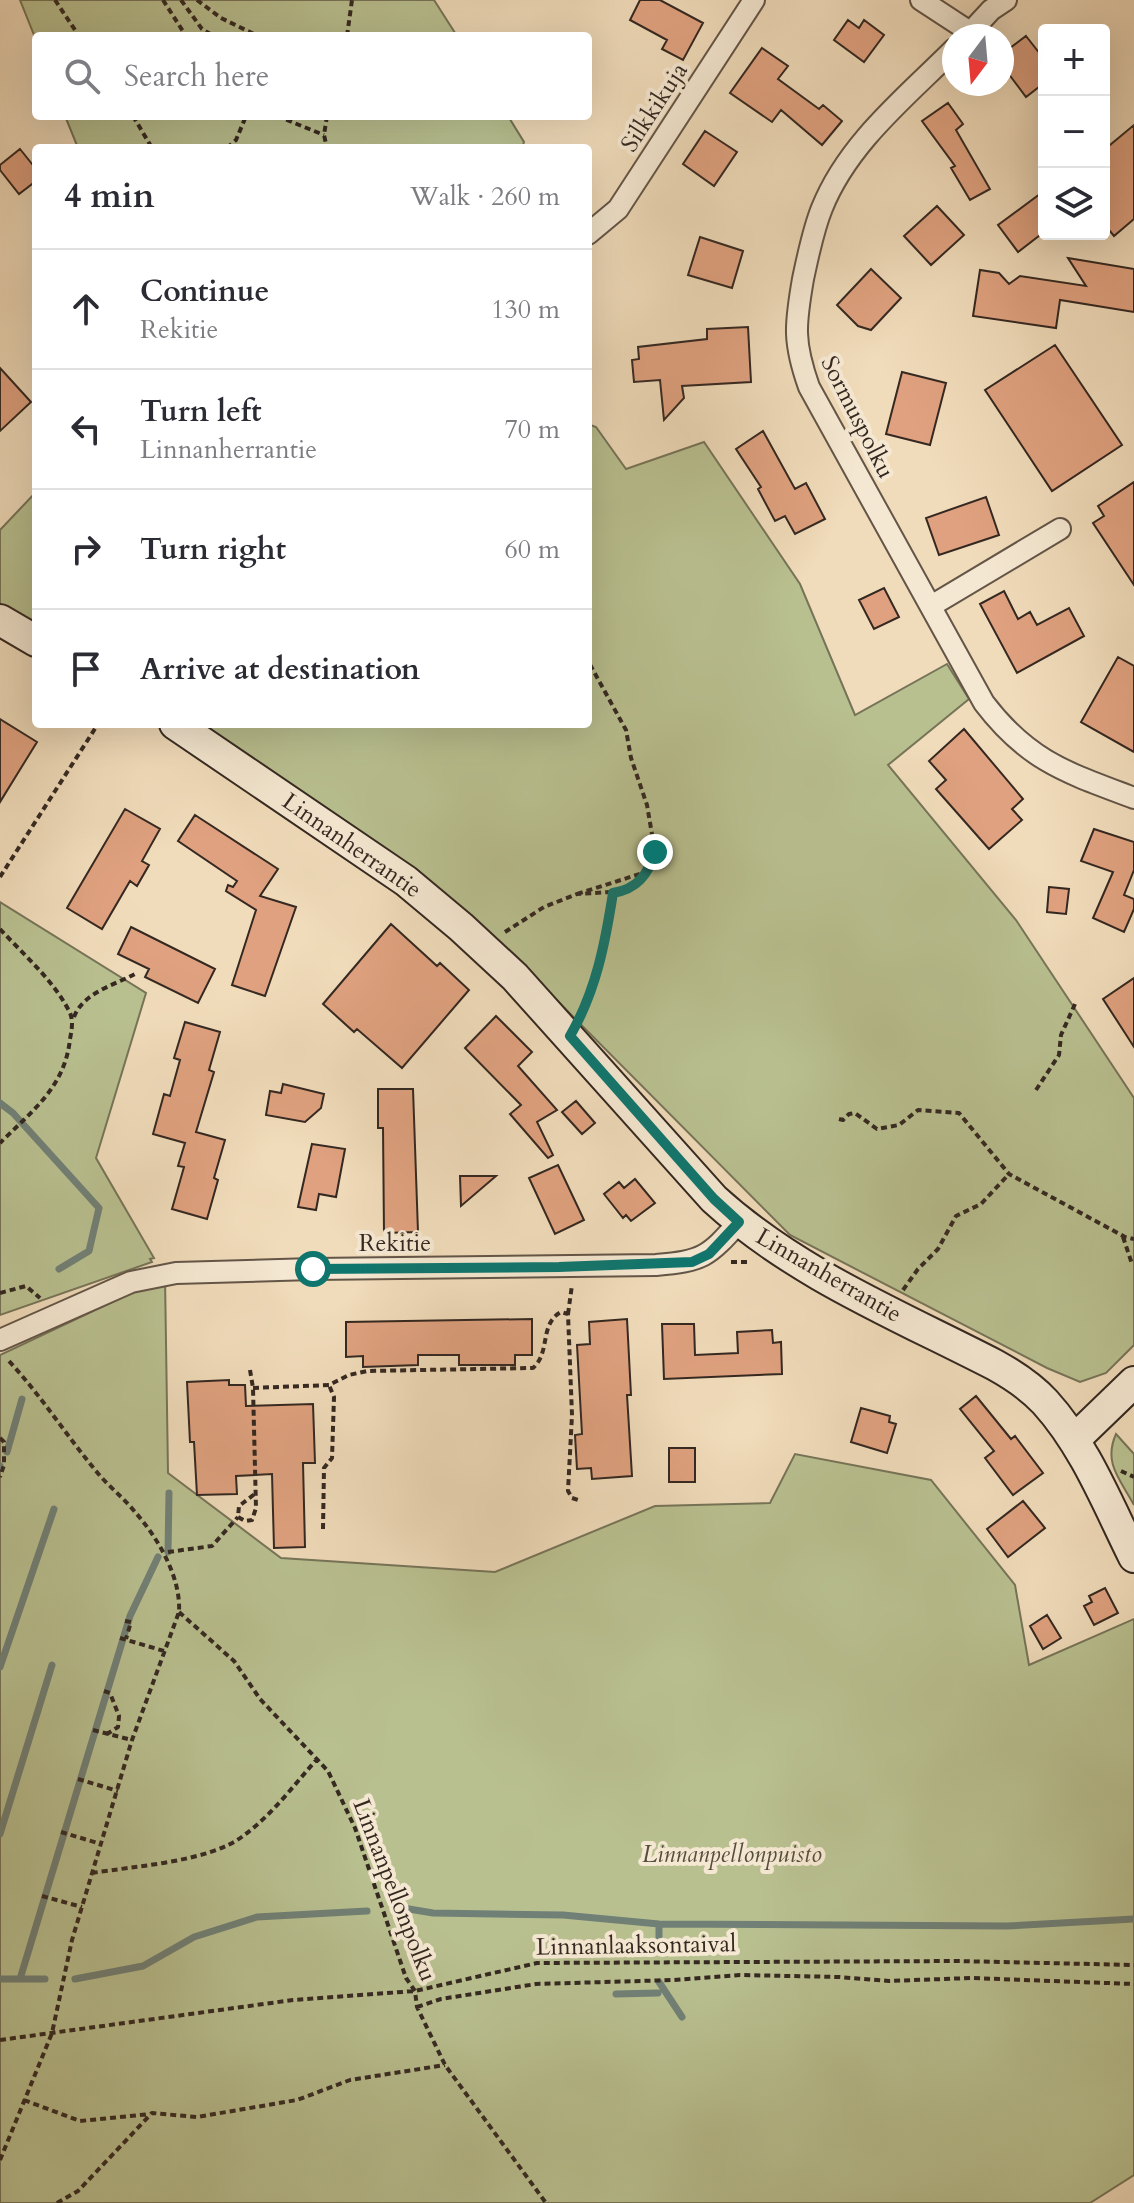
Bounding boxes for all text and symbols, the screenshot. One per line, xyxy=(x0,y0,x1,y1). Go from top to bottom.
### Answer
north arrow xyxy=(942,24,1014,96)
map controls xyxy=(1038,24,1110,240)
button: + xyxy=(1038,24,1110,96)
search box xyxy=(32,32,592,120)
icon: search xyxy=(60,54,104,98)
text: Search here xyxy=(124,56,269,97)
street label: Silkkikuja xyxy=(613,56,696,158)
button: − xyxy=(1038,96,1110,168)
button: layers xyxy=(1038,168,1110,240)
text: 4 min xyxy=(64,173,155,219)
text: Walk · 260 m xyxy=(410,179,560,214)
text: Continue xyxy=(140,271,269,312)
icon: ahead xyxy=(64,287,108,331)
text: 130 m xyxy=(491,292,560,327)
text: Rekitie xyxy=(140,312,218,347)
street label: Sormuspolku xyxy=(813,350,902,484)
text: Turn left xyxy=(140,391,262,432)
icon: left xyxy=(64,407,108,451)
text: 70 m xyxy=(504,412,560,447)
text: Linnanherrantie xyxy=(140,432,317,467)
icon: right xyxy=(64,527,108,571)
text: Turn right xyxy=(140,529,286,570)
text: 60 m xyxy=(504,532,560,567)
icon: arrive xyxy=(64,647,108,691)
text: Arrive at destination xyxy=(140,649,420,690)
street label: Linnanherrantie xyxy=(275,785,428,906)
route end xyxy=(637,834,673,870)
street label: Linnanherrantie xyxy=(750,1220,908,1331)
street label: Rekitie xyxy=(359,1227,431,1260)
route start xyxy=(295,1251,331,1287)
street label: Linnanpellonpolku xyxy=(345,1794,445,1986)
park label: Linnanpellonpuisto xyxy=(642,1838,822,1871)
street label: Linnanlaaksontaival xyxy=(536,1927,736,1964)

